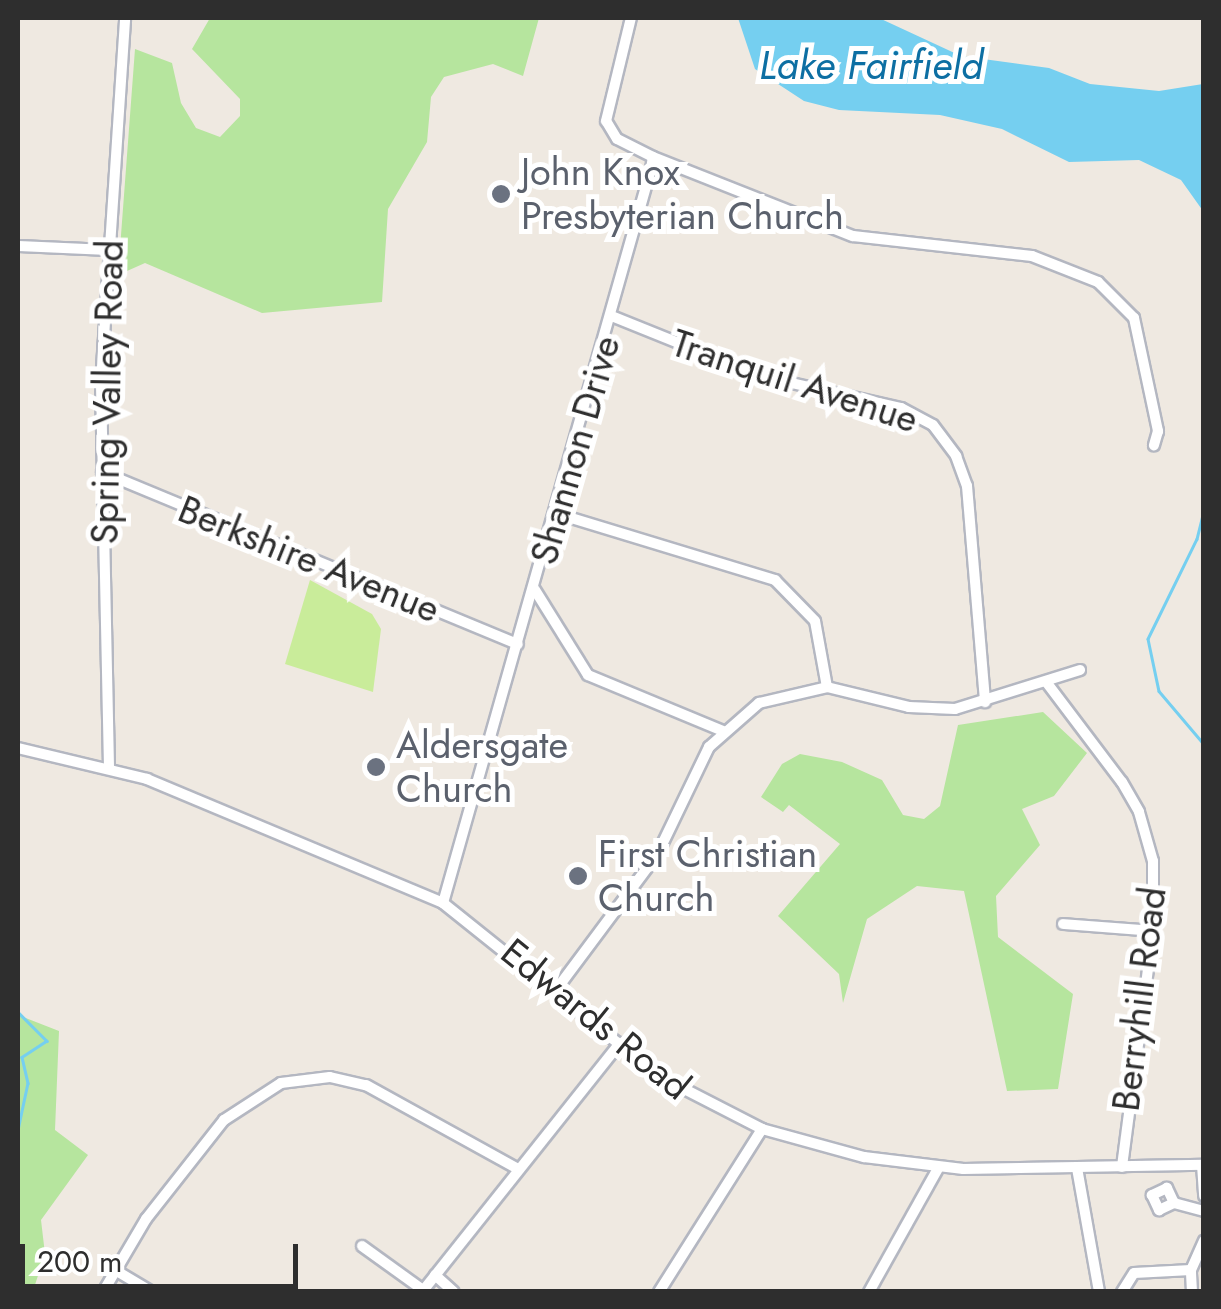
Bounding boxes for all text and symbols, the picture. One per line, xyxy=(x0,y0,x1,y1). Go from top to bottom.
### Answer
water label: Lake Fairfield xyxy=(759,41,983,89)
place label: John Knox Presbyterian Church xyxy=(521,149,844,238)
marker: John Knox Presbyterian Church xyxy=(490,183,512,205)
street label: Spring Valley Road xyxy=(82,239,132,545)
street label: Tranquil Avenue xyxy=(666,320,924,442)
street label: Shannon Drive xyxy=(521,331,629,569)
street label: Berkshire Avenue xyxy=(172,486,446,632)
place label: Aldersgate Church xyxy=(396,722,568,812)
marker: Aldersgate Church xyxy=(365,756,387,778)
place label: First Christian Church xyxy=(598,831,817,921)
marker: First Christian Church xyxy=(567,865,589,887)
street label: Berryhill Road xyxy=(1103,884,1175,1114)
street label: Edwards Road xyxy=(492,929,700,1109)
scale bar xyxy=(25,1224,302,1286)
text: 200 m xyxy=(37,1240,122,1283)

